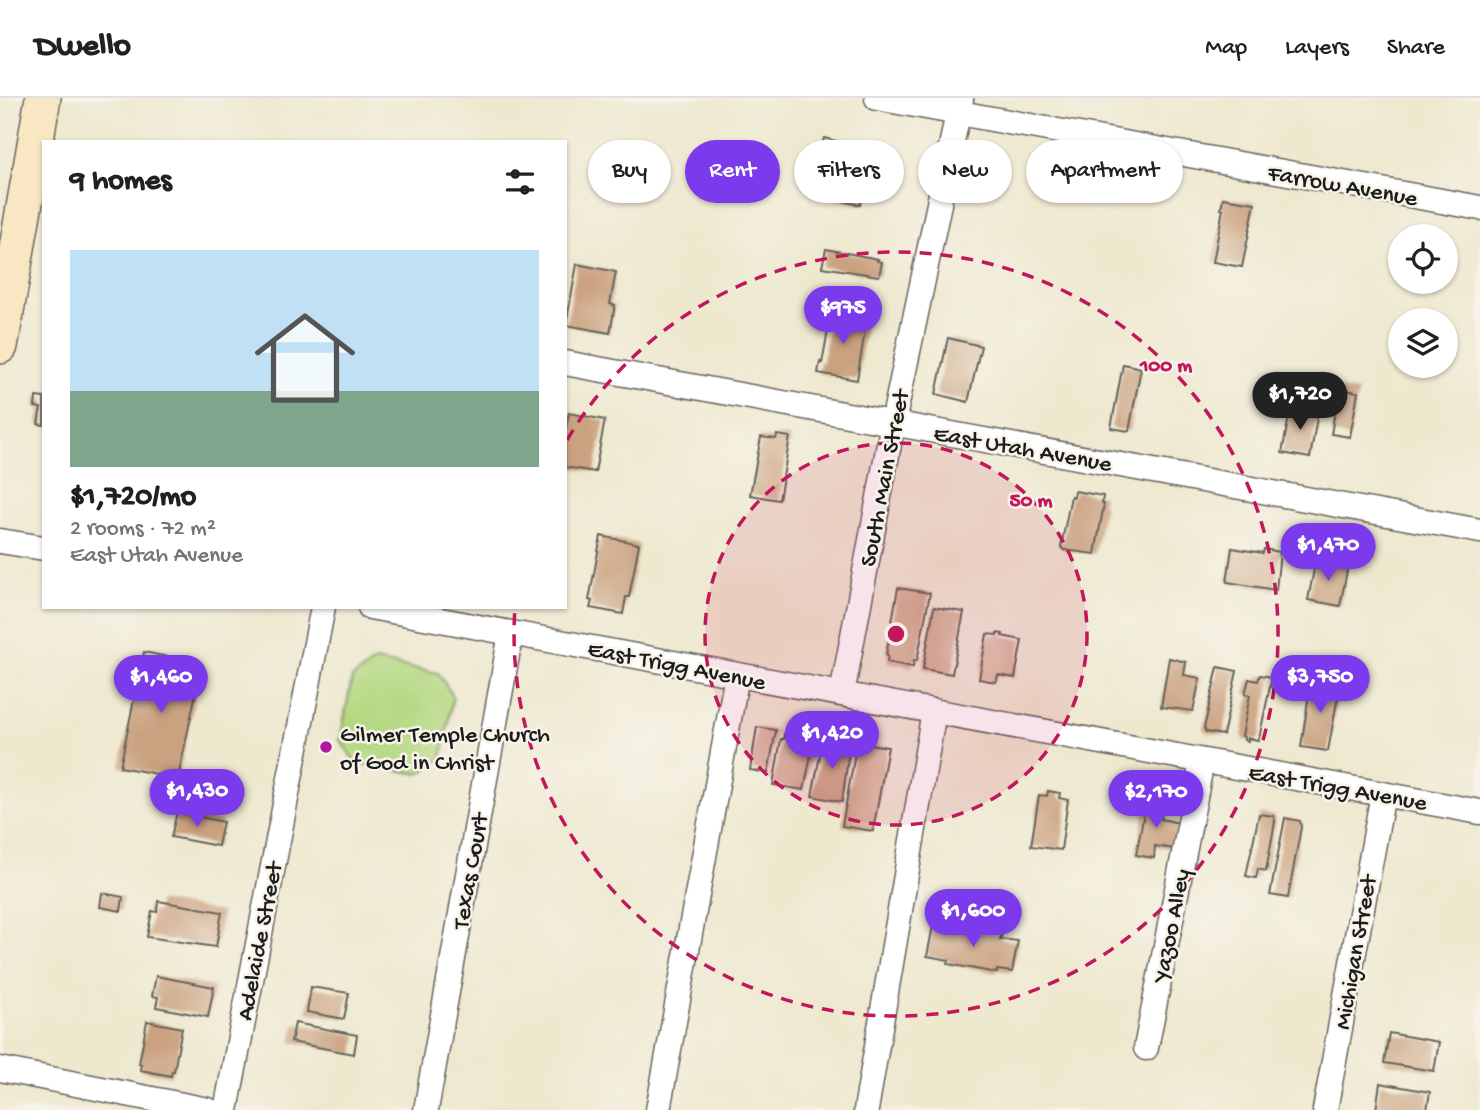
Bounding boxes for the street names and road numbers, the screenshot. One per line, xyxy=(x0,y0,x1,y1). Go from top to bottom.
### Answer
street label: Farrow Avenue xyxy=(1264,160,1420,215)
street label: South Main Street xyxy=(855,386,918,570)
street label: East Utah Avenue xyxy=(931,421,1114,480)
street label: East Trigg Avenue xyxy=(585,636,768,699)
street label: East Trigg Avenue xyxy=(1246,759,1429,820)
street label: Texas Court xyxy=(448,809,497,934)
street label: Adelaide Street xyxy=(232,858,291,1023)
street label: Yazoo Alley xyxy=(1148,866,1199,987)
street label: Michigan Street xyxy=(1330,871,1386,1032)

